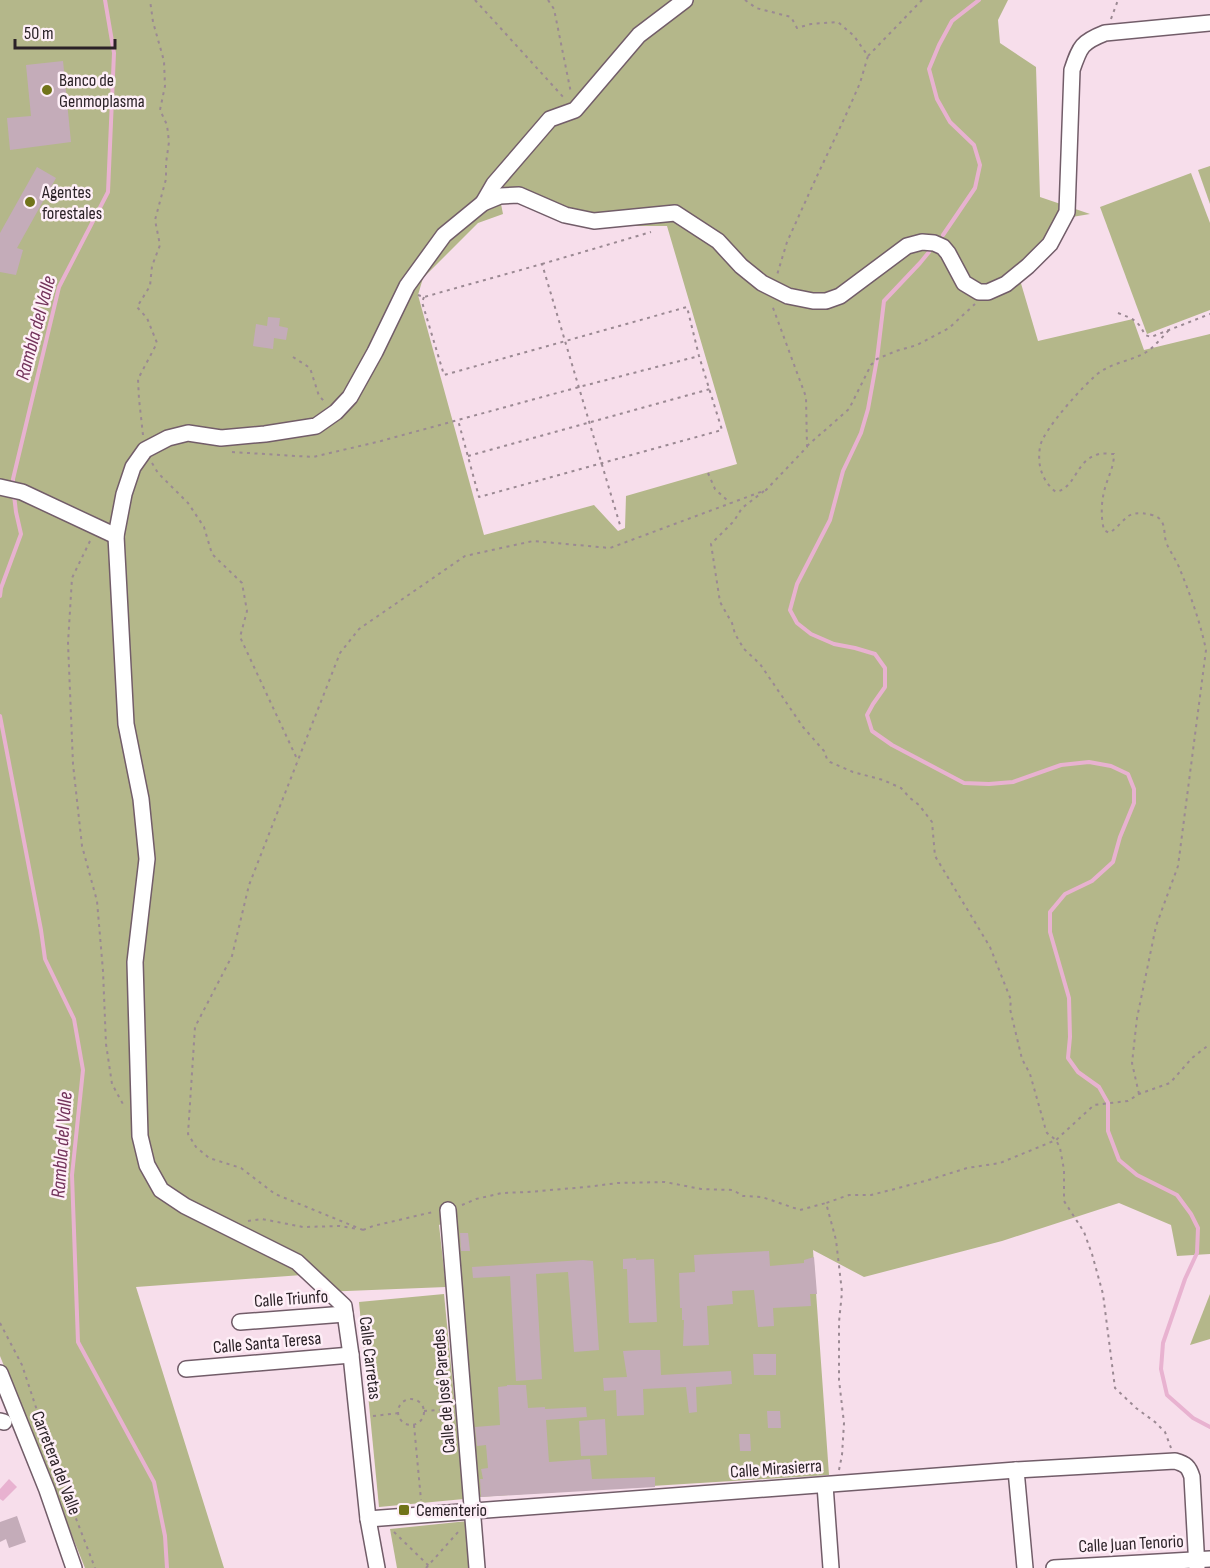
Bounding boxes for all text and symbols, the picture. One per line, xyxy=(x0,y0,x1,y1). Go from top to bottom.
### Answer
scale bar xyxy=(15,12,116,50)
text: 50 m xyxy=(24,23,54,44)
place label: Banco de Genmoplasma xyxy=(59,70,145,112)
marker: Banco de Genmoplasma xyxy=(40,83,54,97)
place label: Agentes forestales xyxy=(41,182,102,224)
marker: Agentes forestales xyxy=(23,195,37,209)
water label: Rambla del Valle xyxy=(11,273,61,383)
water label: Rambla del Valle xyxy=(46,1091,78,1199)
street label: Calle Triunfo xyxy=(253,1286,329,1312)
street label: Calle Carretas xyxy=(354,1315,386,1401)
street label: Calle Santa Teresa xyxy=(212,1328,322,1358)
street label: Calle de José Paredes xyxy=(428,1328,460,1454)
street label: Carretera del Valle xyxy=(27,1408,85,1518)
street label: Calle Mirasierra xyxy=(729,1455,823,1483)
place label: Cementerio xyxy=(416,1500,487,1521)
marker: Cementerio xyxy=(397,1503,411,1517)
street label: Calle Juan Tenorio xyxy=(1078,1531,1184,1557)

